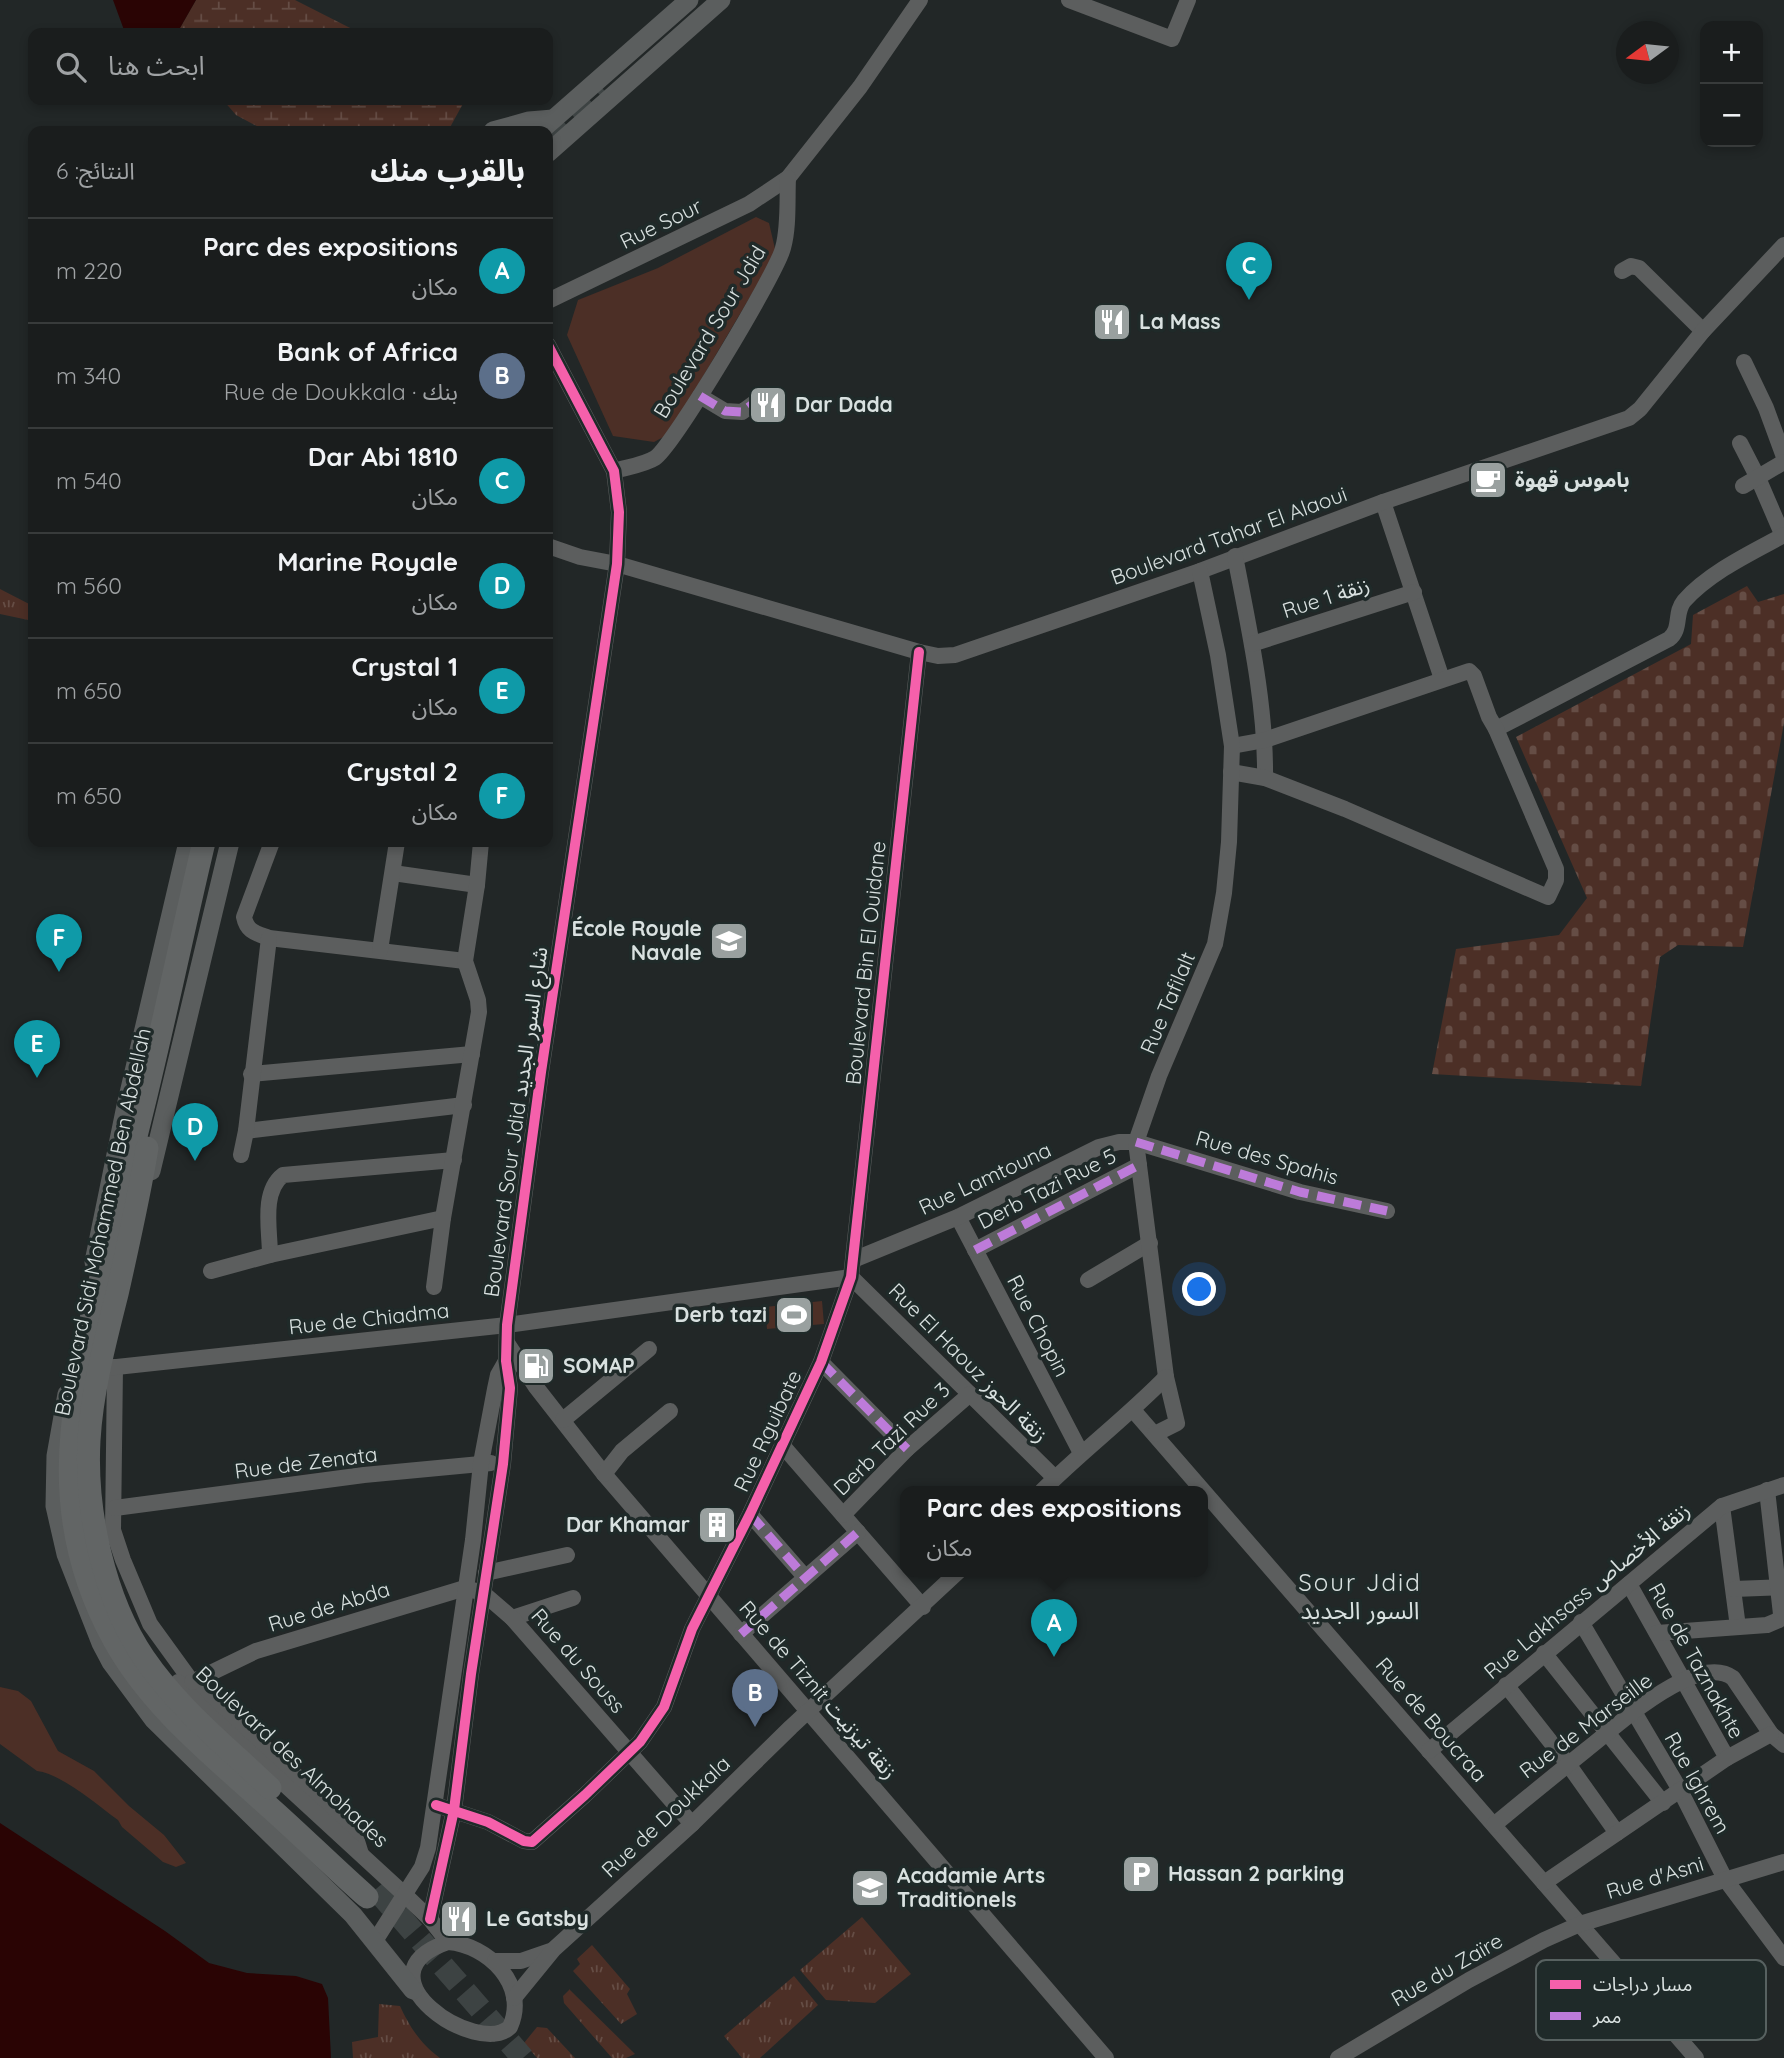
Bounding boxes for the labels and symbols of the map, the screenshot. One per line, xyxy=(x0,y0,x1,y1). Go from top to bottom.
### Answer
north arrow xyxy=(1616,21,1679,84)
street label: Rue Sour xyxy=(615,192,706,254)
street label: Boulevard Sour Jdid xyxy=(647,240,771,423)
pin: C xyxy=(1226,242,1272,300)
restaurant icon: La Mass xyxy=(1091,301,1133,343)
place label: La Mass xyxy=(1139,308,1221,334)
restaurant icon: Dar Dada xyxy=(747,384,789,426)
place label: Dar Dada xyxy=(795,391,893,417)
cafe icon: باموس قهوة xyxy=(1467,459,1509,501)
place label: باموس قهوة xyxy=(1515,466,1630,492)
street label: Boulevard Tahar El Alaoui xyxy=(1107,480,1350,590)
street label: Rue 1 زنقة xyxy=(1279,571,1373,623)
street label: Boulevard Bin El Ouidane xyxy=(839,840,891,1086)
pin: F xyxy=(36,914,82,972)
place label: École Royale Navale xyxy=(571,915,702,965)
school or university icon: École Royale Navale xyxy=(708,920,750,962)
street label: Boulevard Sour Jdid شارع السور الجديد xyxy=(478,945,555,1299)
street label: Rue Tafilalt xyxy=(1134,948,1200,1057)
pin: E xyxy=(14,1020,60,1078)
street label: Boulevard Sidi Mohammed Ben Abdellah xyxy=(48,1026,156,1418)
pin: D xyxy=(172,1103,218,1161)
street label: Rue des Spahis xyxy=(1193,1124,1342,1190)
street label: Rue Lamtouna xyxy=(914,1136,1055,1220)
street label: Derb Tazi Rue 5 xyxy=(973,1142,1120,1234)
street label: Rue Chopin xyxy=(1002,1270,1076,1381)
your location xyxy=(1182,1272,1216,1306)
street label: Rue El Haouz زنقة الحوز xyxy=(884,1277,1054,1447)
sports icon: Derb tazi xyxy=(773,1294,815,1336)
street label: Rue de Chiadma xyxy=(287,1297,450,1339)
place label: Derb tazi xyxy=(674,1301,767,1327)
fuel station icon: SOMAP xyxy=(515,1345,557,1387)
place label: SOMAP xyxy=(563,1352,635,1378)
street label: Rue Rguibate xyxy=(728,1366,807,1496)
street label: Derb Tazi Rue 3 xyxy=(828,1376,955,1500)
street label: Rue de Zenata xyxy=(233,1440,379,1484)
street label: Rue Lakhsass زنقة الأخصاص xyxy=(1478,1496,1695,1684)
building icon: Dar Khamar xyxy=(696,1504,738,1546)
place label: Dar Khamar xyxy=(566,1511,690,1537)
district label: Sour Jdid السور الجديد xyxy=(1298,1567,1422,1625)
street label: Rue de Abda xyxy=(265,1575,393,1637)
street label: Rue de Taznakhte xyxy=(1643,1578,1750,1743)
street label: Rue de Tiznit زنقة تيزنيت xyxy=(734,1595,903,1784)
pin: A xyxy=(1031,1599,1077,1657)
street label: Rue du Souss xyxy=(526,1603,631,1718)
street label: Rue de Boucraa xyxy=(1371,1652,1493,1787)
street label: Boulevard des Almohades xyxy=(191,1660,394,1852)
street label: Rue de Marseille xyxy=(1514,1667,1657,1784)
pin: B xyxy=(732,1669,778,1727)
street label: Rue Ighrem xyxy=(1659,1727,1736,1838)
street label: Rue de Doukkala xyxy=(596,1750,735,1882)
street label: Rue d'Asni xyxy=(1603,1850,1706,1904)
parking icon: Hassan 2 parking xyxy=(1120,1853,1162,1895)
place label: Hassan 2 parking xyxy=(1168,1860,1344,1886)
place label: Acadamie Arts Traditionels xyxy=(897,1862,1045,1912)
school or university icon: Acadamie Arts Traditionels xyxy=(849,1867,891,1909)
restaurant icon: Le Gatsby xyxy=(438,1898,480,1940)
place label: Le Gatsby xyxy=(486,1905,589,1931)
street label: Rue du Zaïre xyxy=(1386,1927,1507,2011)
legend xyxy=(1536,1960,1766,2040)
text: مسار دراجات xyxy=(1593,1972,1692,1996)
text: ممر xyxy=(1592,2004,1621,2028)

